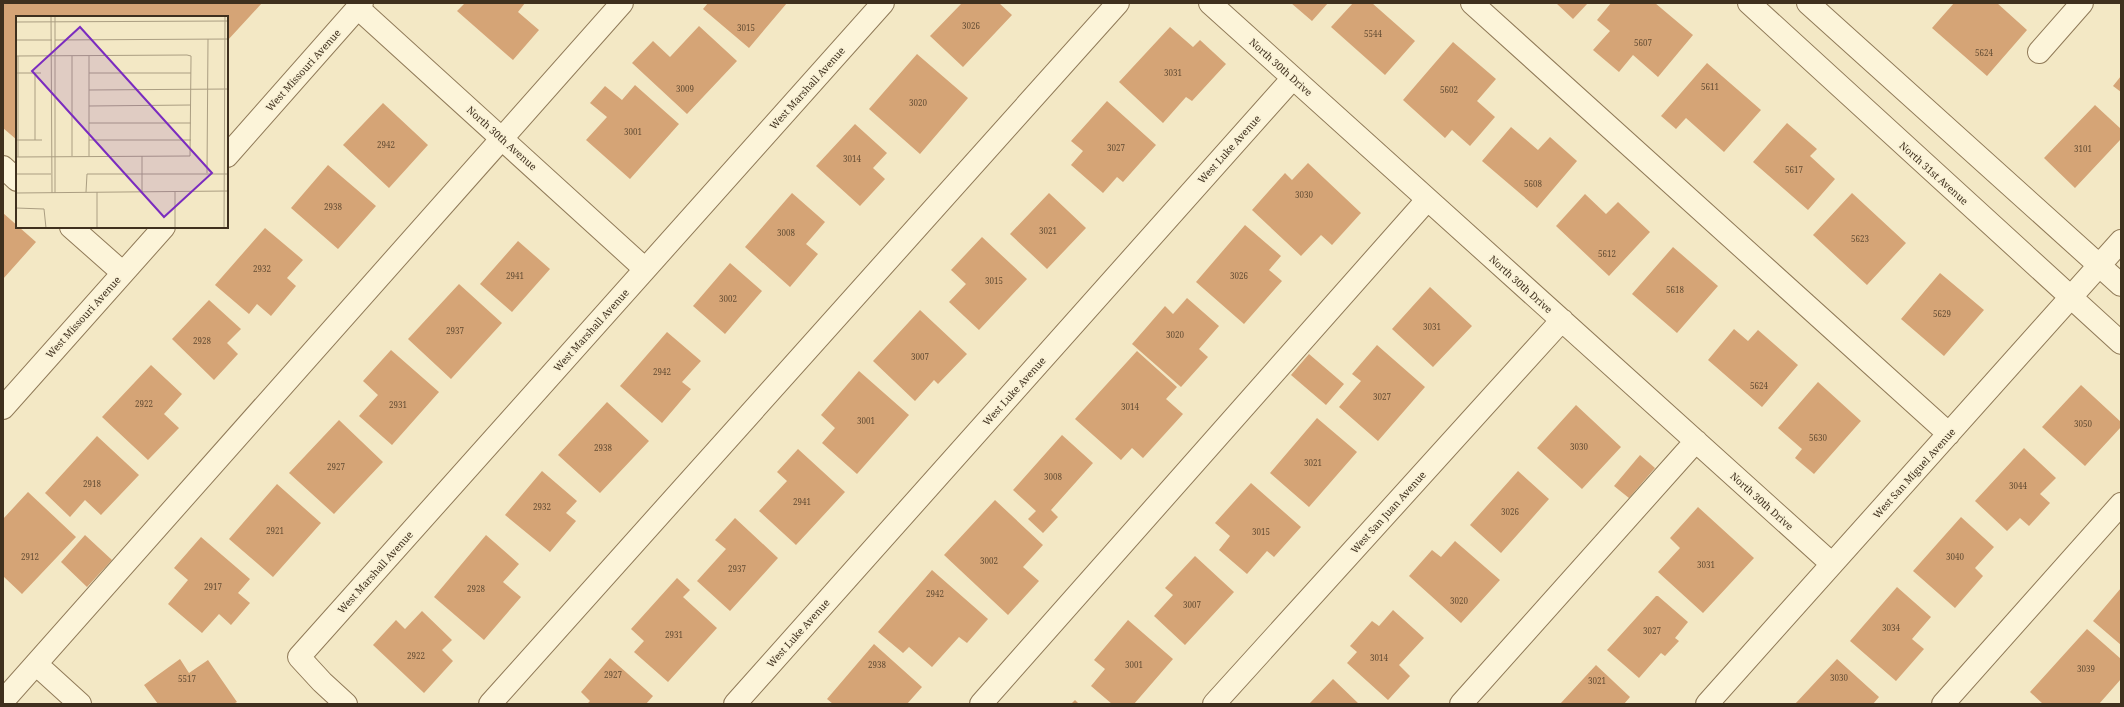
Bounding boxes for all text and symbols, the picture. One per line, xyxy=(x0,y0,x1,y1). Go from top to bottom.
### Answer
inset map xyxy=(16,16,228,228)
house number: 3026 xyxy=(962,20,980,31)
house number: 3015 xyxy=(737,22,755,33)
street label: West Missouri Avenue xyxy=(262,26,344,114)
house number: 5544 xyxy=(1364,28,1382,39)
street label: North 30th Drive xyxy=(1246,35,1316,99)
house number: 5607 xyxy=(1634,37,1652,48)
street label: West Marshall Avenue xyxy=(766,44,848,132)
house number: 5624 xyxy=(1975,47,1993,58)
house number: 3031 xyxy=(1164,67,1182,78)
house number: 5611 xyxy=(1701,81,1719,92)
house number: 3009 xyxy=(676,83,694,94)
house number: 5602 xyxy=(1440,84,1458,95)
house number: 3020 xyxy=(909,97,927,108)
street label: North 30th Avenue xyxy=(464,103,540,173)
street label: West Luke Avenue xyxy=(1194,112,1264,186)
house number: 3001 xyxy=(624,126,642,137)
street label: North 31st Avenue xyxy=(1897,138,1971,208)
house number: 2942 xyxy=(377,139,395,150)
house number: 3027 xyxy=(1107,142,1125,153)
house number: 3101 xyxy=(2074,143,2092,154)
house number: 3014 xyxy=(843,153,861,164)
house number: 5617 xyxy=(1785,164,1803,175)
house number: 5608 xyxy=(1524,178,1542,189)
house number: 3030 xyxy=(1295,189,1313,200)
house number: 2938 xyxy=(324,201,342,212)
house number: 3021 xyxy=(1039,225,1057,236)
house number: 3008 xyxy=(777,227,795,238)
house number: 5623 xyxy=(1851,233,1869,244)
house number: 5612 xyxy=(1598,248,1616,259)
street label: North 30th Drive xyxy=(1486,252,1556,316)
house number: 2932 xyxy=(253,263,271,274)
house number: 2941 xyxy=(506,270,524,281)
house number: 3026 xyxy=(1230,270,1248,281)
street label: West Missouri Avenue xyxy=(42,273,124,361)
house number: 3015 xyxy=(985,275,1003,286)
house number: 5618 xyxy=(1666,284,1684,295)
street label: West Marshall Avenue xyxy=(550,286,632,374)
house number: 3002 xyxy=(719,293,737,304)
house number: 5629 xyxy=(1933,308,1951,319)
house number: 3031 xyxy=(1423,321,1441,332)
house number: 2937 xyxy=(446,325,464,336)
house number: 3020 xyxy=(1166,329,1184,340)
house number: 2928 xyxy=(193,335,211,346)
house number: 3007 xyxy=(911,351,929,362)
street label: West Luke Avenue xyxy=(979,354,1049,428)
house number: 2942 xyxy=(653,366,671,377)
house number: 5624 xyxy=(1750,380,1768,391)
house number: 3027 xyxy=(1373,391,1391,402)
house number: 2922 xyxy=(135,398,153,409)
house number: 2931 xyxy=(389,399,407,410)
house number: 3014 xyxy=(1121,401,1139,412)
house number: 3001 xyxy=(857,415,875,426)
house number: 3050 xyxy=(2074,418,2092,429)
street label: West San Miguel Avenue xyxy=(1870,425,1958,521)
house number: 5630 xyxy=(1809,432,1827,443)
house number: 3030 xyxy=(1570,441,1588,452)
house number: 2938 xyxy=(594,442,612,453)
house number: 3021 xyxy=(1304,457,1322,468)
house number: 2927 xyxy=(327,461,345,472)
street label: West San Juan Avenue xyxy=(1347,468,1429,556)
street label: North 30th Drive xyxy=(1727,469,1797,533)
house number: 3008 xyxy=(1044,471,1062,482)
house number: 2918 xyxy=(83,478,101,489)
house number: 3044 xyxy=(2009,480,2027,491)
house number: 2941 xyxy=(793,496,811,507)
house number: 2932 xyxy=(533,501,551,512)
house number: 3026 xyxy=(1501,506,1519,517)
house number: 2921 xyxy=(266,525,284,536)
house number: 3015 xyxy=(1252,526,1270,537)
street label: West Marshall Avenue xyxy=(334,528,416,616)
house number: 2912 xyxy=(21,551,39,562)
house number: 3040 xyxy=(1946,551,1964,562)
house number: 3002 xyxy=(980,555,998,566)
house number: 3031 xyxy=(1697,559,1715,570)
house number: 2937 xyxy=(728,563,746,574)
house number: 2917 xyxy=(204,581,222,592)
house number: 2928 xyxy=(467,583,485,594)
house number: 2942 xyxy=(926,588,944,599)
house number: 3020 xyxy=(1450,595,1468,606)
street label: West Luke Avenue xyxy=(763,596,833,670)
house number: 3007 xyxy=(1183,599,1201,610)
house number: 3034 xyxy=(1882,622,1900,633)
house number: 3027 xyxy=(1643,625,1661,636)
house number: 2931 xyxy=(665,629,683,640)
house number: 2922 xyxy=(407,650,425,661)
house number: 3014 xyxy=(1370,652,1388,663)
house number: 2938 xyxy=(868,659,886,670)
house number: 3001 xyxy=(1125,659,1143,670)
house number: 3039 xyxy=(2077,663,2095,674)
house number: 2927 xyxy=(604,669,622,680)
house number: 3030 xyxy=(1830,672,1848,683)
house number: 5517 xyxy=(178,673,196,684)
house number: 3021 xyxy=(1588,675,1606,686)

